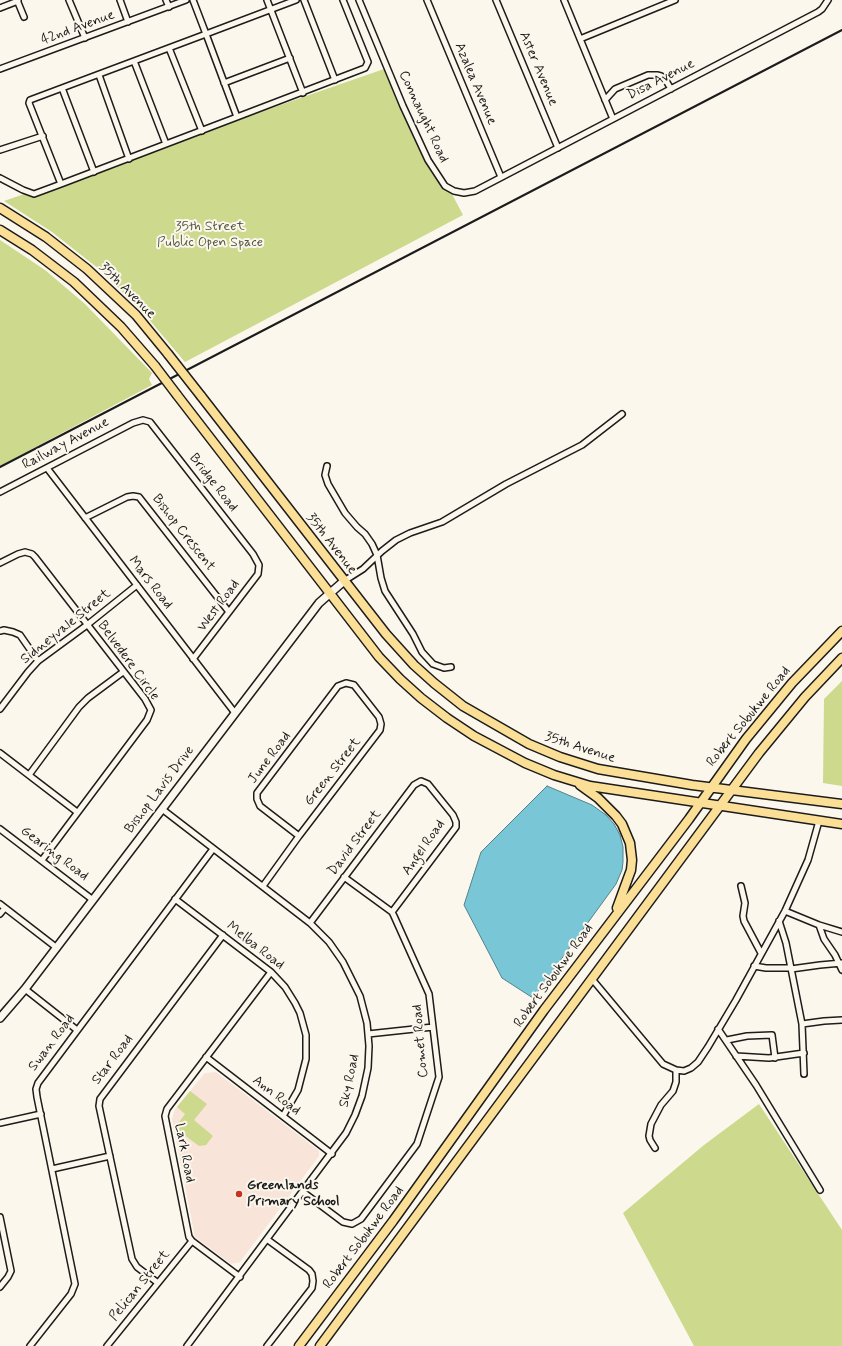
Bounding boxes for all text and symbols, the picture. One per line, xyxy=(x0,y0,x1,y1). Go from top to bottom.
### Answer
street label: 42nd Avenue xyxy=(39,7,117,49)
street label: Aster Avenue xyxy=(515,29,561,109)
street label: Azalea Avenue xyxy=(450,40,500,128)
street label: Disa Avenue xyxy=(624,56,698,104)
street label: Connaught Road xyxy=(394,68,452,166)
park label: 35th Street Public Open Space xyxy=(157,219,263,252)
street label: 35th Avenue xyxy=(95,259,159,323)
street label: Railway Avenue xyxy=(20,414,112,474)
street label: Bridge Road xyxy=(185,451,241,515)
street label: Bishop Crescent xyxy=(148,491,218,575)
street label: 35th Avenue xyxy=(302,510,360,578)
street label: Mars Road xyxy=(124,553,176,613)
street label: West Road xyxy=(194,577,244,635)
street label: Sidneyvale Street xyxy=(18,586,114,668)
street label: Belvedere Circle xyxy=(93,618,163,704)
street label: Robert Sobukwe Road xyxy=(703,663,795,771)
street label: June Road xyxy=(245,729,295,787)
street label: 35th Avenue xyxy=(543,729,617,767)
street label: Green Street xyxy=(301,734,365,810)
street label: Bishop Lavis Drive xyxy=(122,743,198,837)
street label: David Street xyxy=(325,807,385,879)
street label: Angel Road xyxy=(399,817,449,879)
street label: Gearing Road xyxy=(17,823,91,885)
street label: Melba Road xyxy=(223,918,287,974)
street label: Robert Sobukwe Road xyxy=(511,921,597,1031)
street label: Comet Road xyxy=(409,1003,433,1079)
street label: Swan Road xyxy=(25,1011,79,1075)
street label: Star Road xyxy=(89,1032,137,1088)
street label: Sky Road xyxy=(336,1053,364,1109)
street label: Ann Road xyxy=(249,1072,303,1120)
street label: Lark Road xyxy=(170,1122,198,1184)
place label: Greenlands Primary School xyxy=(247,1178,339,1210)
street label: Robert Sobukwe Road xyxy=(320,1183,408,1293)
marker: Greenlands Primary School xyxy=(234,1189,244,1199)
street label: Pelican Street xyxy=(106,1247,174,1325)

